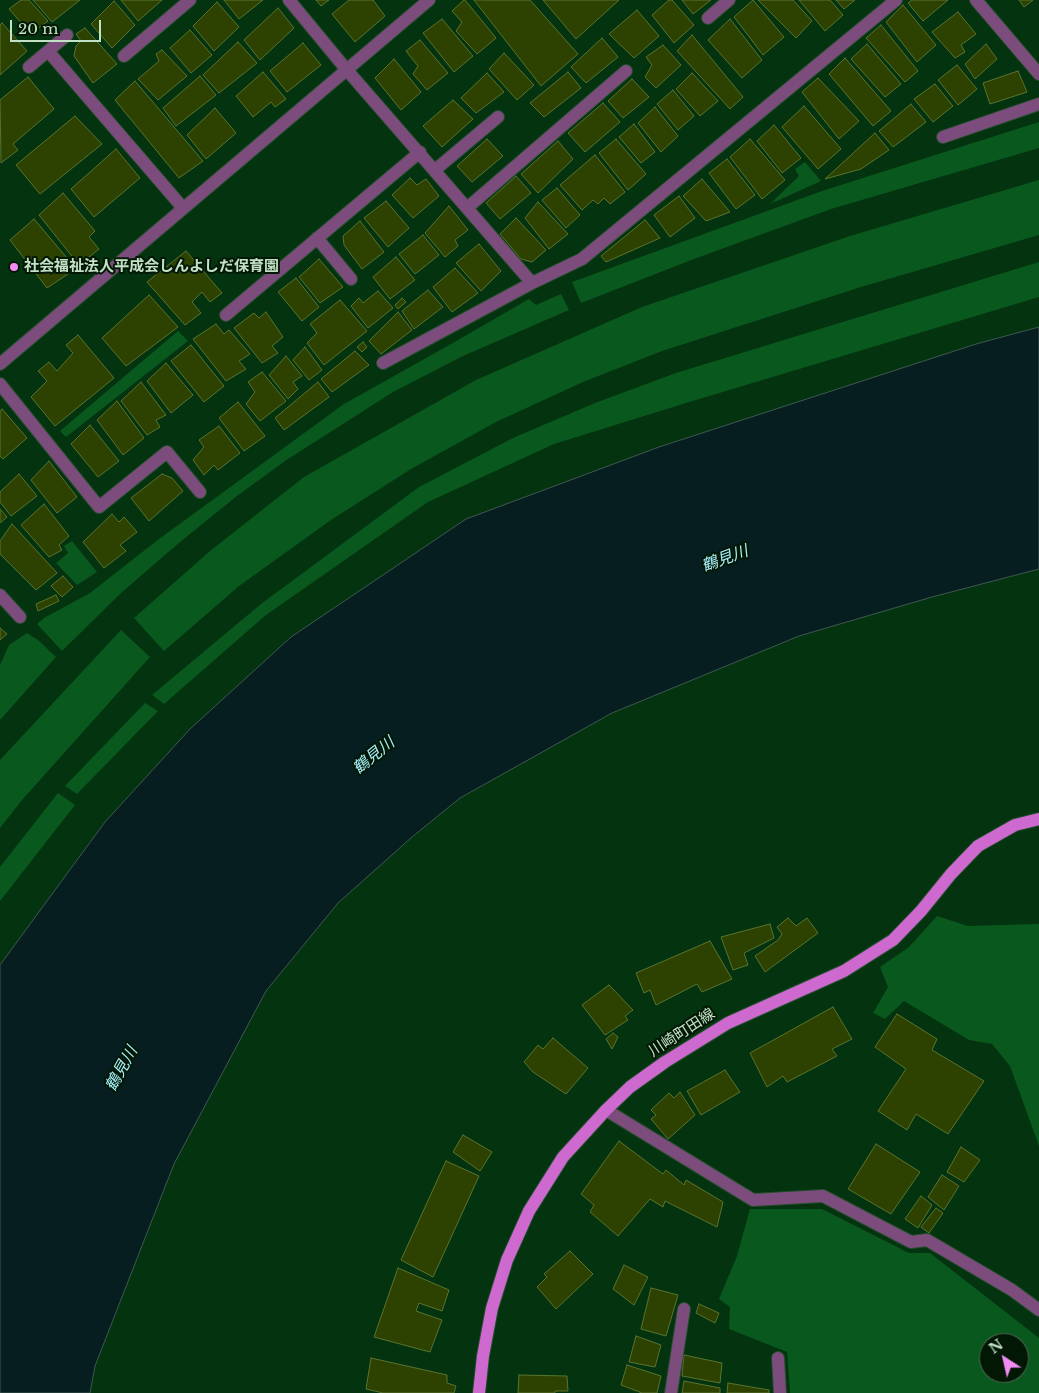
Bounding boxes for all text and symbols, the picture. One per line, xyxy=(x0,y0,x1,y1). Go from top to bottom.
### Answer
scale bar xyxy=(12,10,104,42)
text: 20 m xyxy=(18,19,58,38)
place label: 社会福祉法人平成会しんよしだ保育園 xyxy=(24,258,279,276)
marker: 社会福祉法人平成会しんよしだ保育園 xyxy=(8,261,20,273)
water label: 鶴見川 xyxy=(699,542,751,576)
water label: 鶴見川 xyxy=(349,733,399,779)
street label: 川崎町田線 xyxy=(646,1005,718,1061)
water label: 鶴見川 xyxy=(102,1043,142,1095)
north arrow xyxy=(979,1333,1029,1383)
text: N xyxy=(985,1335,1007,1358)

